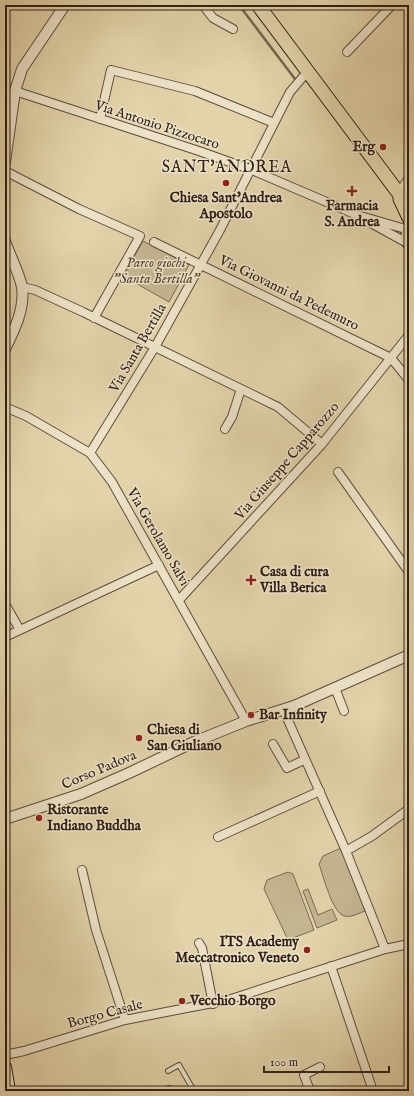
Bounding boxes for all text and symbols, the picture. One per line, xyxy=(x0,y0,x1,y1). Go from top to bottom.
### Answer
street label: Via Antonio Pizzocaro xyxy=(91,96,222,154)
place label: Erg xyxy=(353,138,376,156)
marker: Erg xyxy=(378,142,388,152)
district label: SANT'ANDREA xyxy=(162,158,292,178)
marker: Chiesa Sant'Andrea Apostolo xyxy=(221,178,231,188)
marker: Farmacia S. Andrea xyxy=(347,186,357,196)
place label: Chiesa Sant'Andrea Apostolo xyxy=(170,189,283,223)
place label: Farmacia S. Andrea xyxy=(324,197,381,231)
street label: Via Giovanni da Pedemuro xyxy=(215,251,362,335)
park label: Parco giochi "Santa Bertilla" xyxy=(113,254,201,288)
street label: Via Santa Bertilla xyxy=(105,300,171,397)
street label: Via Giuseppe Capparozzo xyxy=(230,398,343,524)
street label: Via Gerolamo Salvi xyxy=(122,484,193,589)
place label: Casa di cura Villa Berica xyxy=(259,563,330,597)
marker: Casa di cura Villa Berica xyxy=(245,574,257,586)
place label: Bar Infinity xyxy=(259,706,328,724)
marker: Bar Infinity xyxy=(246,710,256,720)
place label: Chiesa di San Giuliano xyxy=(147,721,222,755)
marker: Chiesa di San Giuliano xyxy=(134,733,144,743)
street label: Corso Padova xyxy=(59,746,140,794)
place label: Ristorante Indiano Buddha xyxy=(47,801,142,835)
marker: Ristorante Indiano Buddha xyxy=(34,813,44,823)
place label: ITS Academy Meccatronico Veneto xyxy=(175,933,300,967)
marker: ITS Academy Meccatronico Veneto xyxy=(302,945,312,955)
place label: Vecchio Borgo xyxy=(189,992,276,1010)
street label: Borgo Casale xyxy=(65,995,145,1033)
marker: Vecchio Borgo xyxy=(177,996,187,1006)
scale bar xyxy=(264,1048,389,1074)
text: 100 m xyxy=(270,1055,298,1070)

